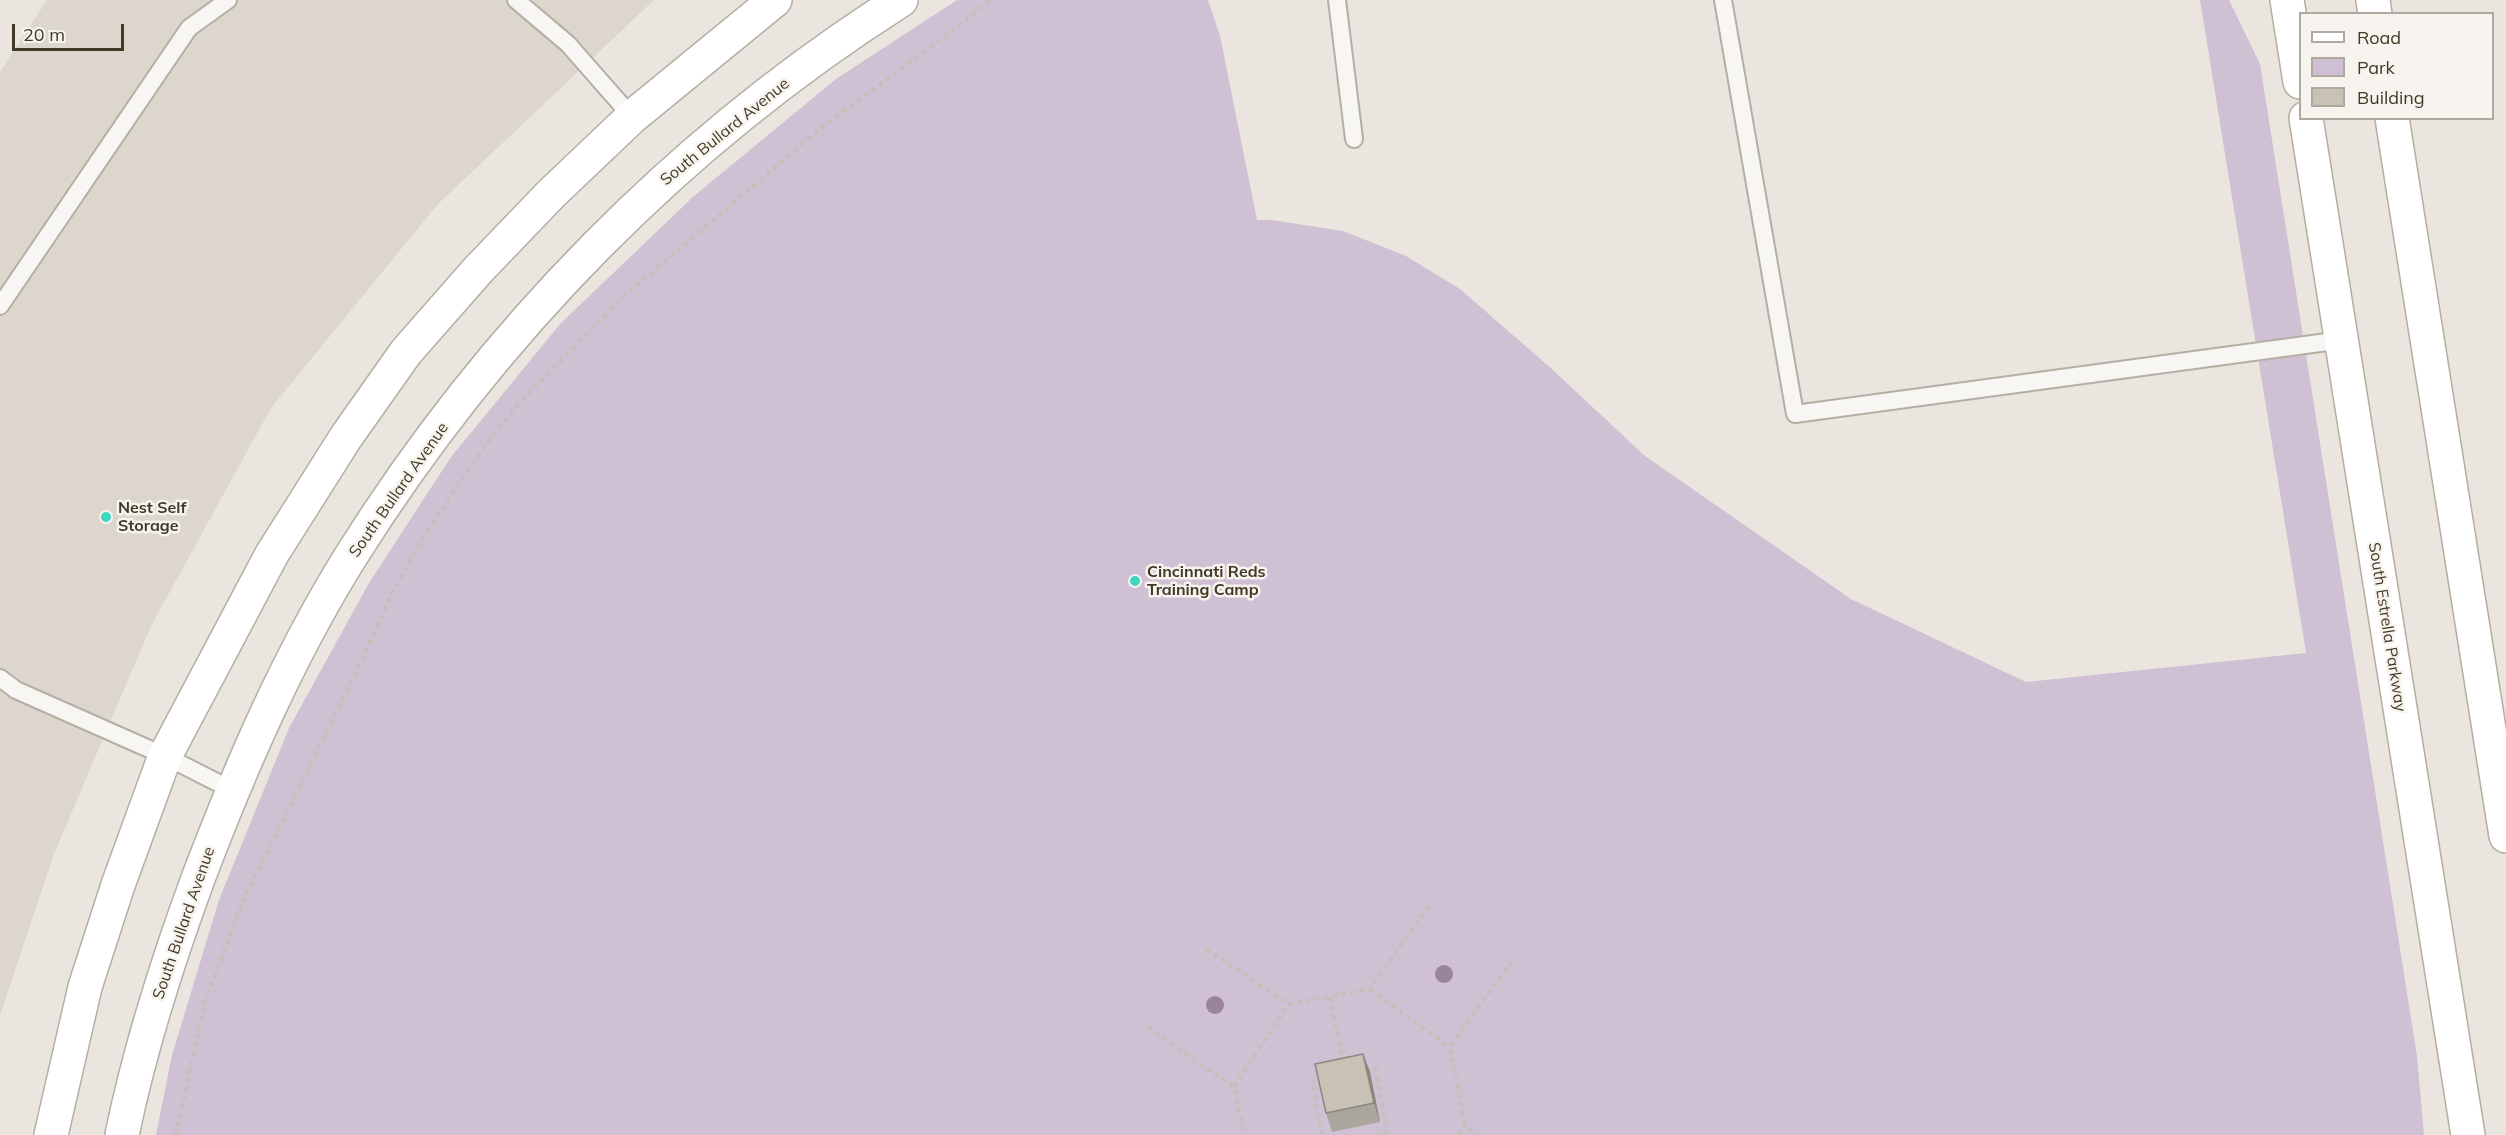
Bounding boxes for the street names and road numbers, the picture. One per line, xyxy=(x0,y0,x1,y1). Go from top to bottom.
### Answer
street label: South Bullard Avenue xyxy=(657,74,793,190)
street label: South Bullard Avenue xyxy=(345,419,453,561)
street label: South Estrella Parkway xyxy=(2364,541,2410,713)
street label: South Bullard Avenue xyxy=(149,844,219,1002)

